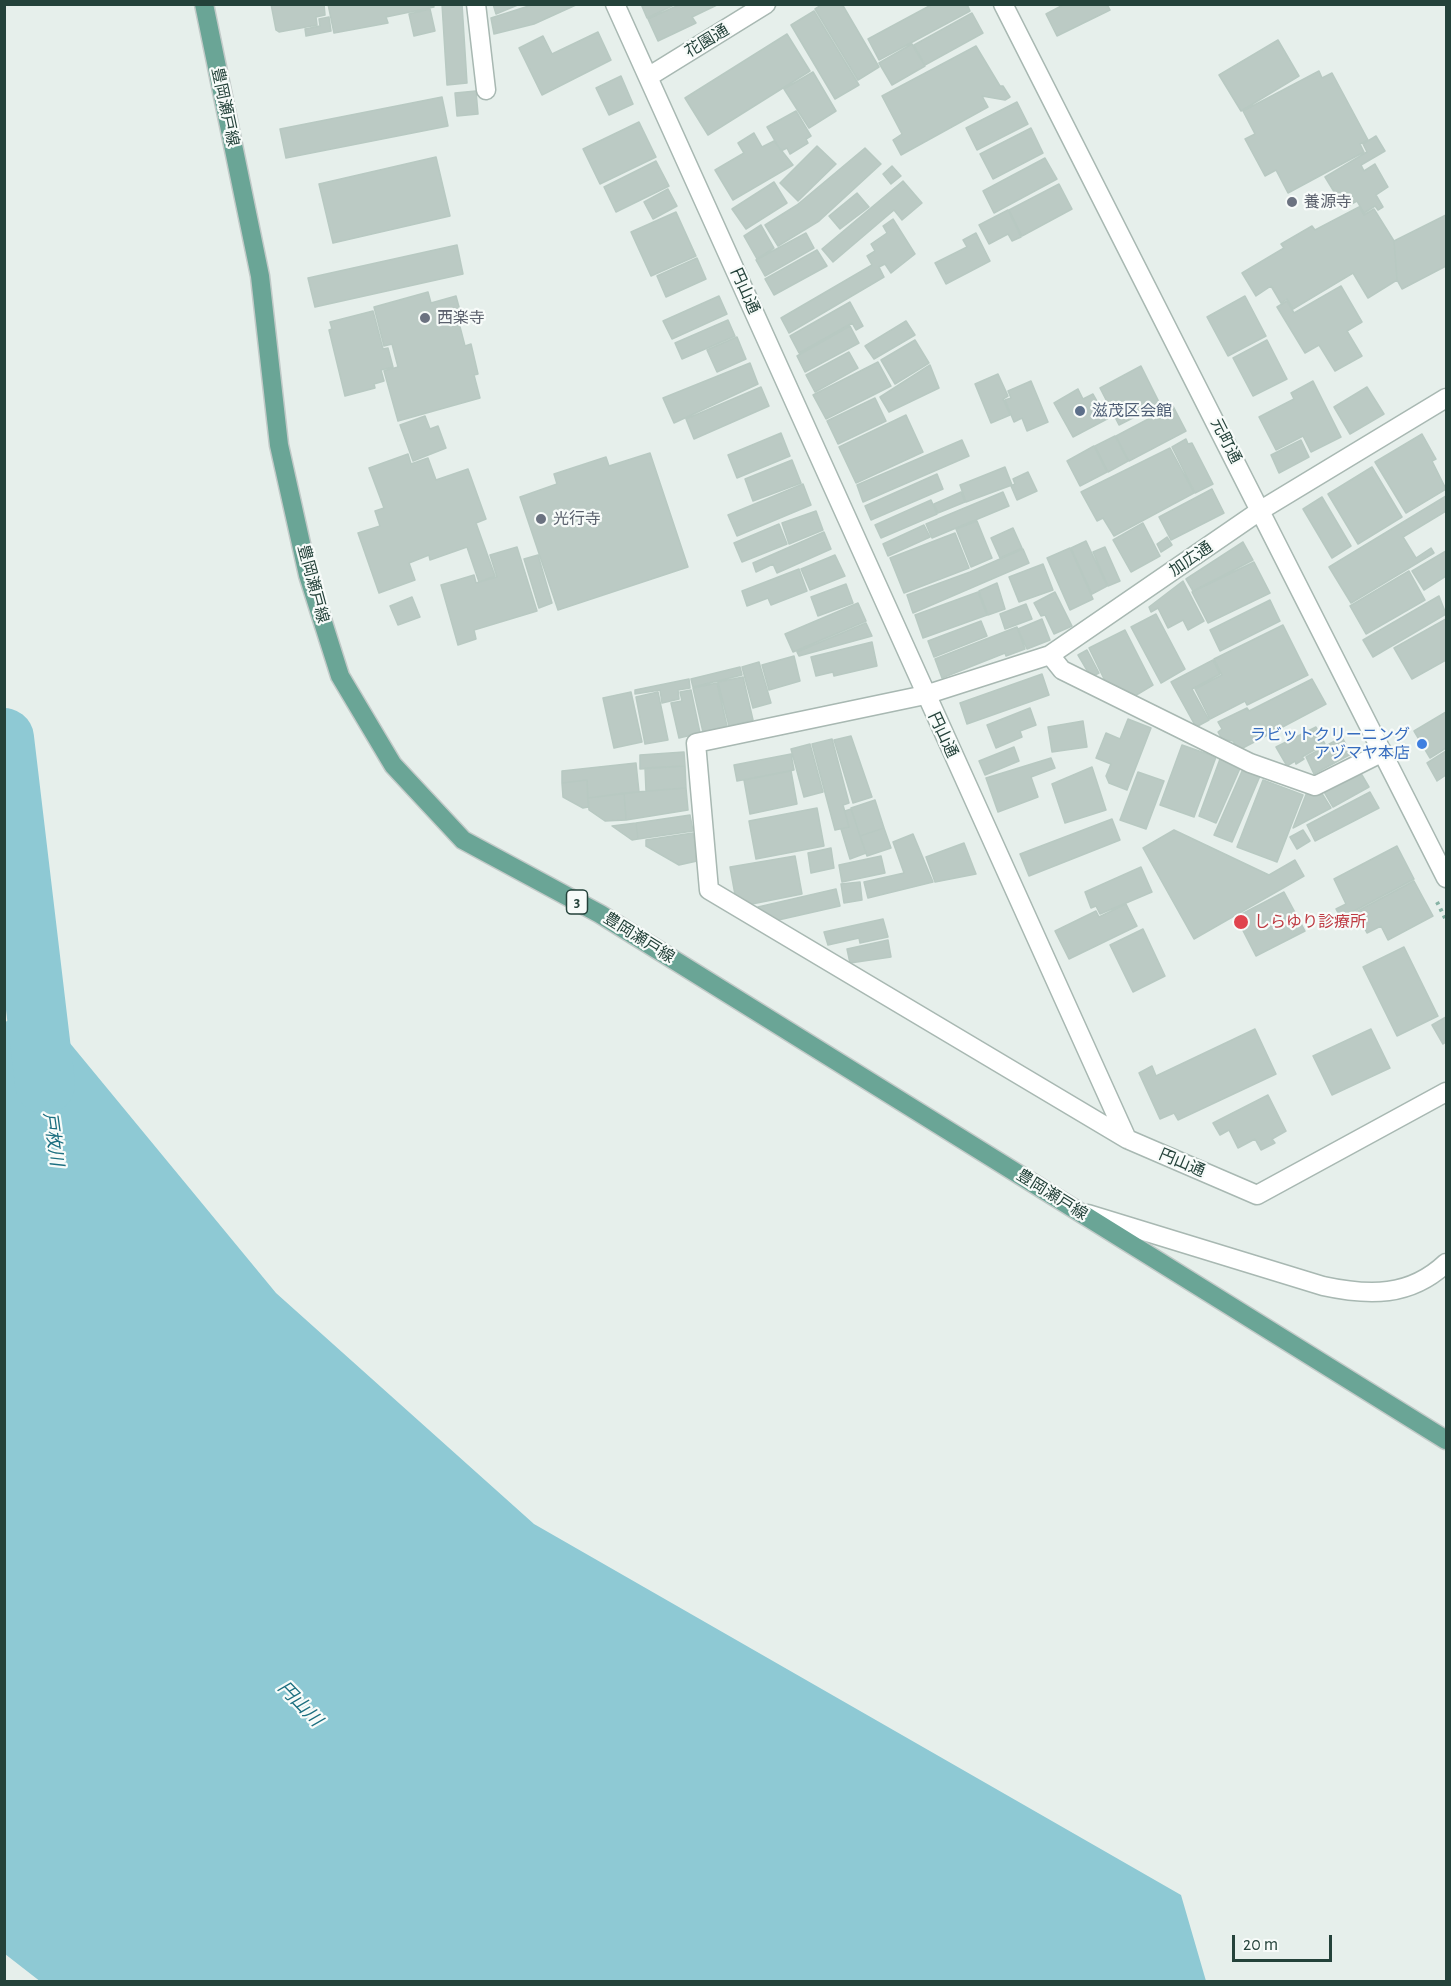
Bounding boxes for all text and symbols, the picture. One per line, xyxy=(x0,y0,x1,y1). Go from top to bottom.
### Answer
street label: 花園通 xyxy=(681,20,733,62)
street label: 豊岡瀬戸線 xyxy=(207,66,243,148)
place label: 養源寺 xyxy=(1304,192,1352,212)
marker: 養源寺 xyxy=(1285,195,1299,209)
street label: 円山通 xyxy=(726,265,764,317)
place label: 西楽寺 xyxy=(437,308,485,328)
marker: 西楽寺 xyxy=(418,311,432,325)
place label: 滋茂区会館 xyxy=(1092,401,1172,421)
marker: 滋茂区会館 xyxy=(1073,404,1087,418)
street label: 元町通 xyxy=(1207,415,1245,467)
place label: 光行寺 xyxy=(553,509,601,529)
marker: 光行寺 xyxy=(534,512,548,526)
street label: 加広通 xyxy=(1166,538,1216,580)
street label: 豊岡瀬戸線 xyxy=(293,543,333,625)
street label: 円山通 xyxy=(924,709,962,761)
place label: ラビットクリーニング アヅマヤ本店 xyxy=(1250,725,1410,763)
marker: ラビットクリーニング アヅマヤ本店 xyxy=(1415,737,1429,751)
road number: 3 xyxy=(566,890,588,914)
street label: 豊岡瀬戸線 xyxy=(600,909,678,967)
place label: しらゆり診療所 xyxy=(1254,912,1366,932)
marker: しらゆり診療所 xyxy=(1232,913,1250,931)
water label: 戸枚川 xyxy=(39,1111,67,1167)
street label: 円山通 xyxy=(1156,1145,1208,1181)
street label: 豊岡瀬戸線 xyxy=(1013,1166,1091,1224)
water label: 円山川 xyxy=(273,1677,327,1731)
scale bar xyxy=(1235,1923,1336,1961)
text: 20 m xyxy=(1243,1936,1278,1954)

